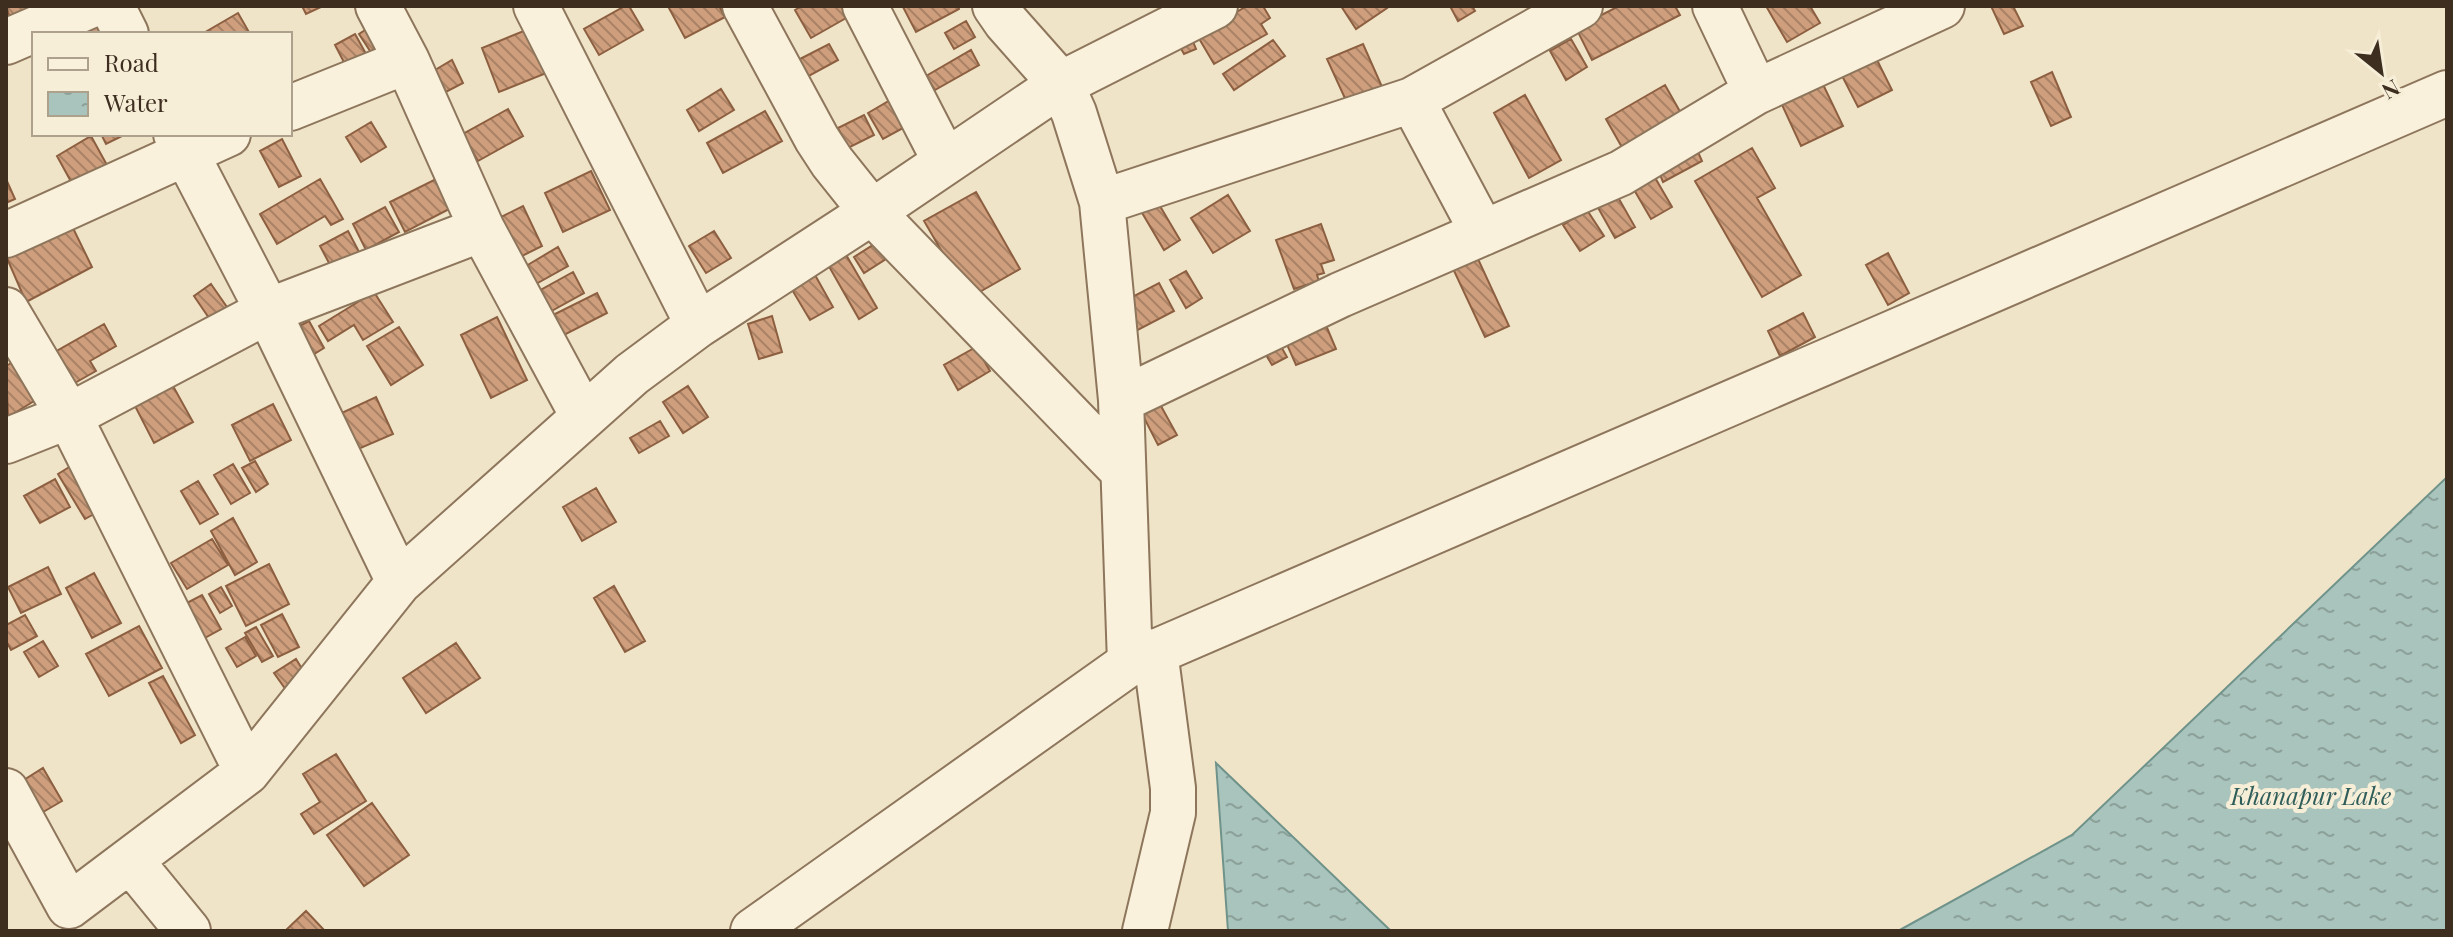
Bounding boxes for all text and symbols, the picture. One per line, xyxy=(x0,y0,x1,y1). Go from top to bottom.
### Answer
legend xyxy=(32,32,292,136)
north arrow xyxy=(2341,32,2421,112)
text: Road xyxy=(104,46,159,78)
text: N xyxy=(2377,73,2406,107)
text: Water xyxy=(103,86,168,118)
water label: Khanapur Lake xyxy=(2230,779,2391,811)

